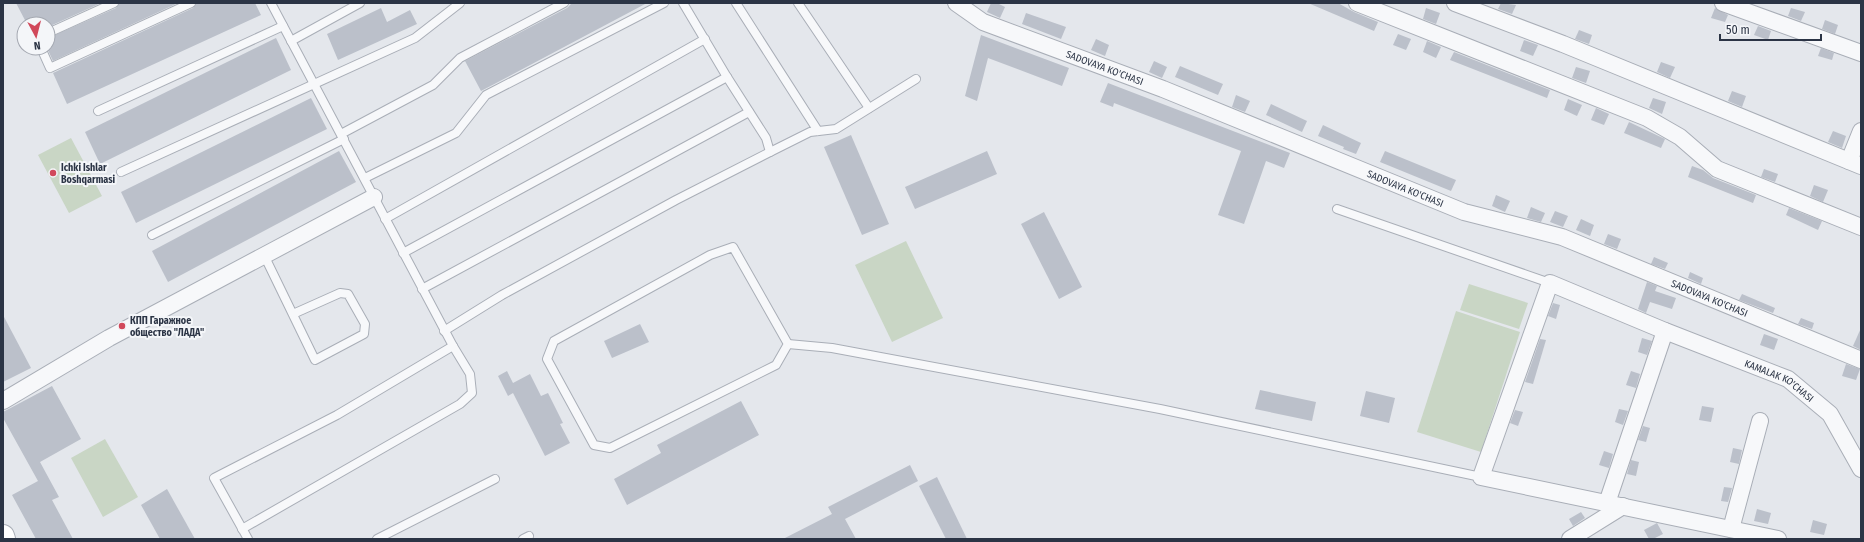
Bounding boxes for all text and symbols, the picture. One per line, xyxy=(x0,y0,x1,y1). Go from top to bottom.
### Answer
north arrow xyxy=(16,16,56,56)
scale bar xyxy=(1720,16,1821,42)
text: 50 m xyxy=(1726,23,1750,37)
text: N xyxy=(33,39,41,52)
street label: SADOVAYA KO'CHASI xyxy=(1064,48,1145,88)
place label: Ichki Ishlar Boshqarmasi xyxy=(61,162,116,186)
marker: Ichki Ishlar Boshqarmasi xyxy=(48,168,58,178)
street label: SADOVAYA KO'CHASI xyxy=(1365,168,1445,210)
street label: SADOVAYA KO'CHASI xyxy=(1669,278,1749,320)
place label: КПП Гаражное общество "ЛАДА" xyxy=(130,315,204,339)
marker: КПП Гаражное общество "ЛАДА" xyxy=(117,321,127,331)
street label: KAMALAK KO'CHASI xyxy=(1743,358,1816,405)

